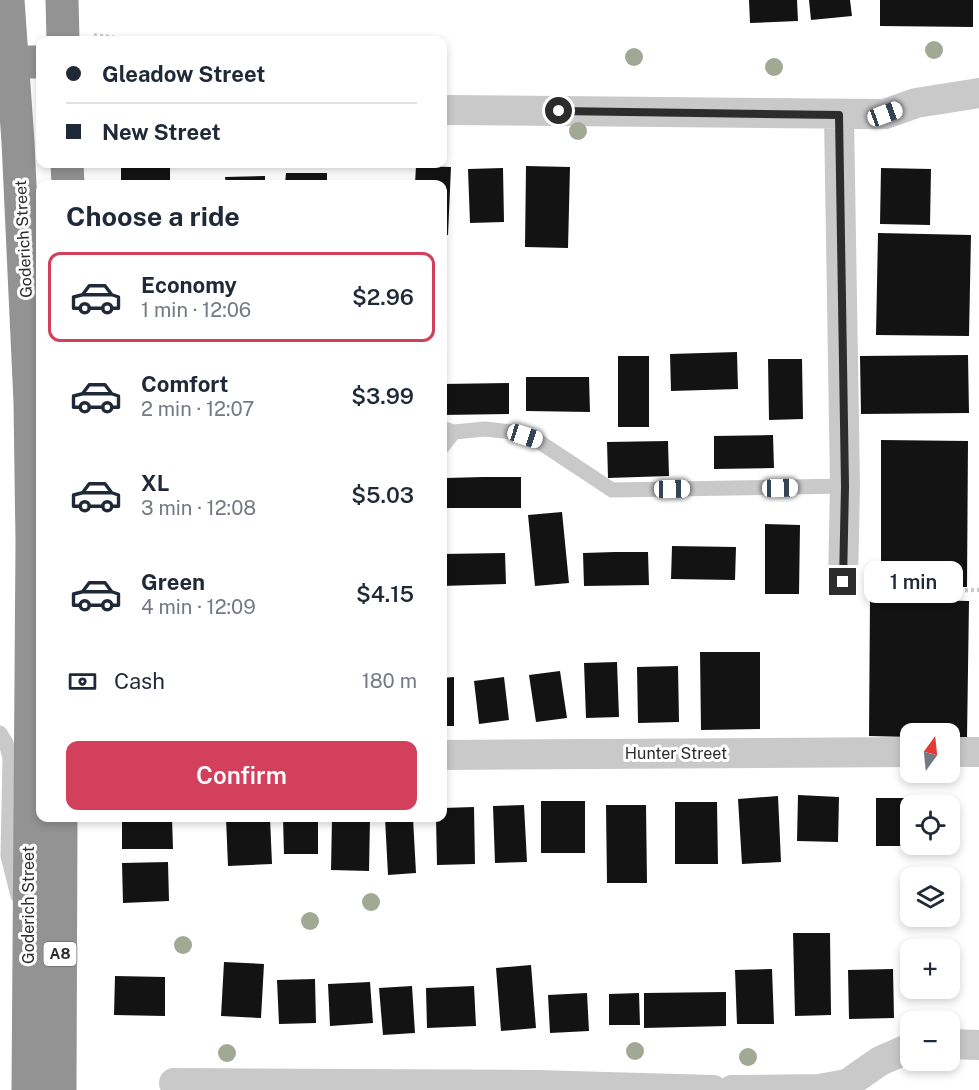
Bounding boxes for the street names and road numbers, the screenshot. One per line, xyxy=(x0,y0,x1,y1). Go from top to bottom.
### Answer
street label: Goderich Street xyxy=(11,180,36,298)
street label: Hunter Street xyxy=(625,744,727,763)
street label: Goderich Street xyxy=(19,846,38,964)
road number: A8 xyxy=(44,942,76,966)

